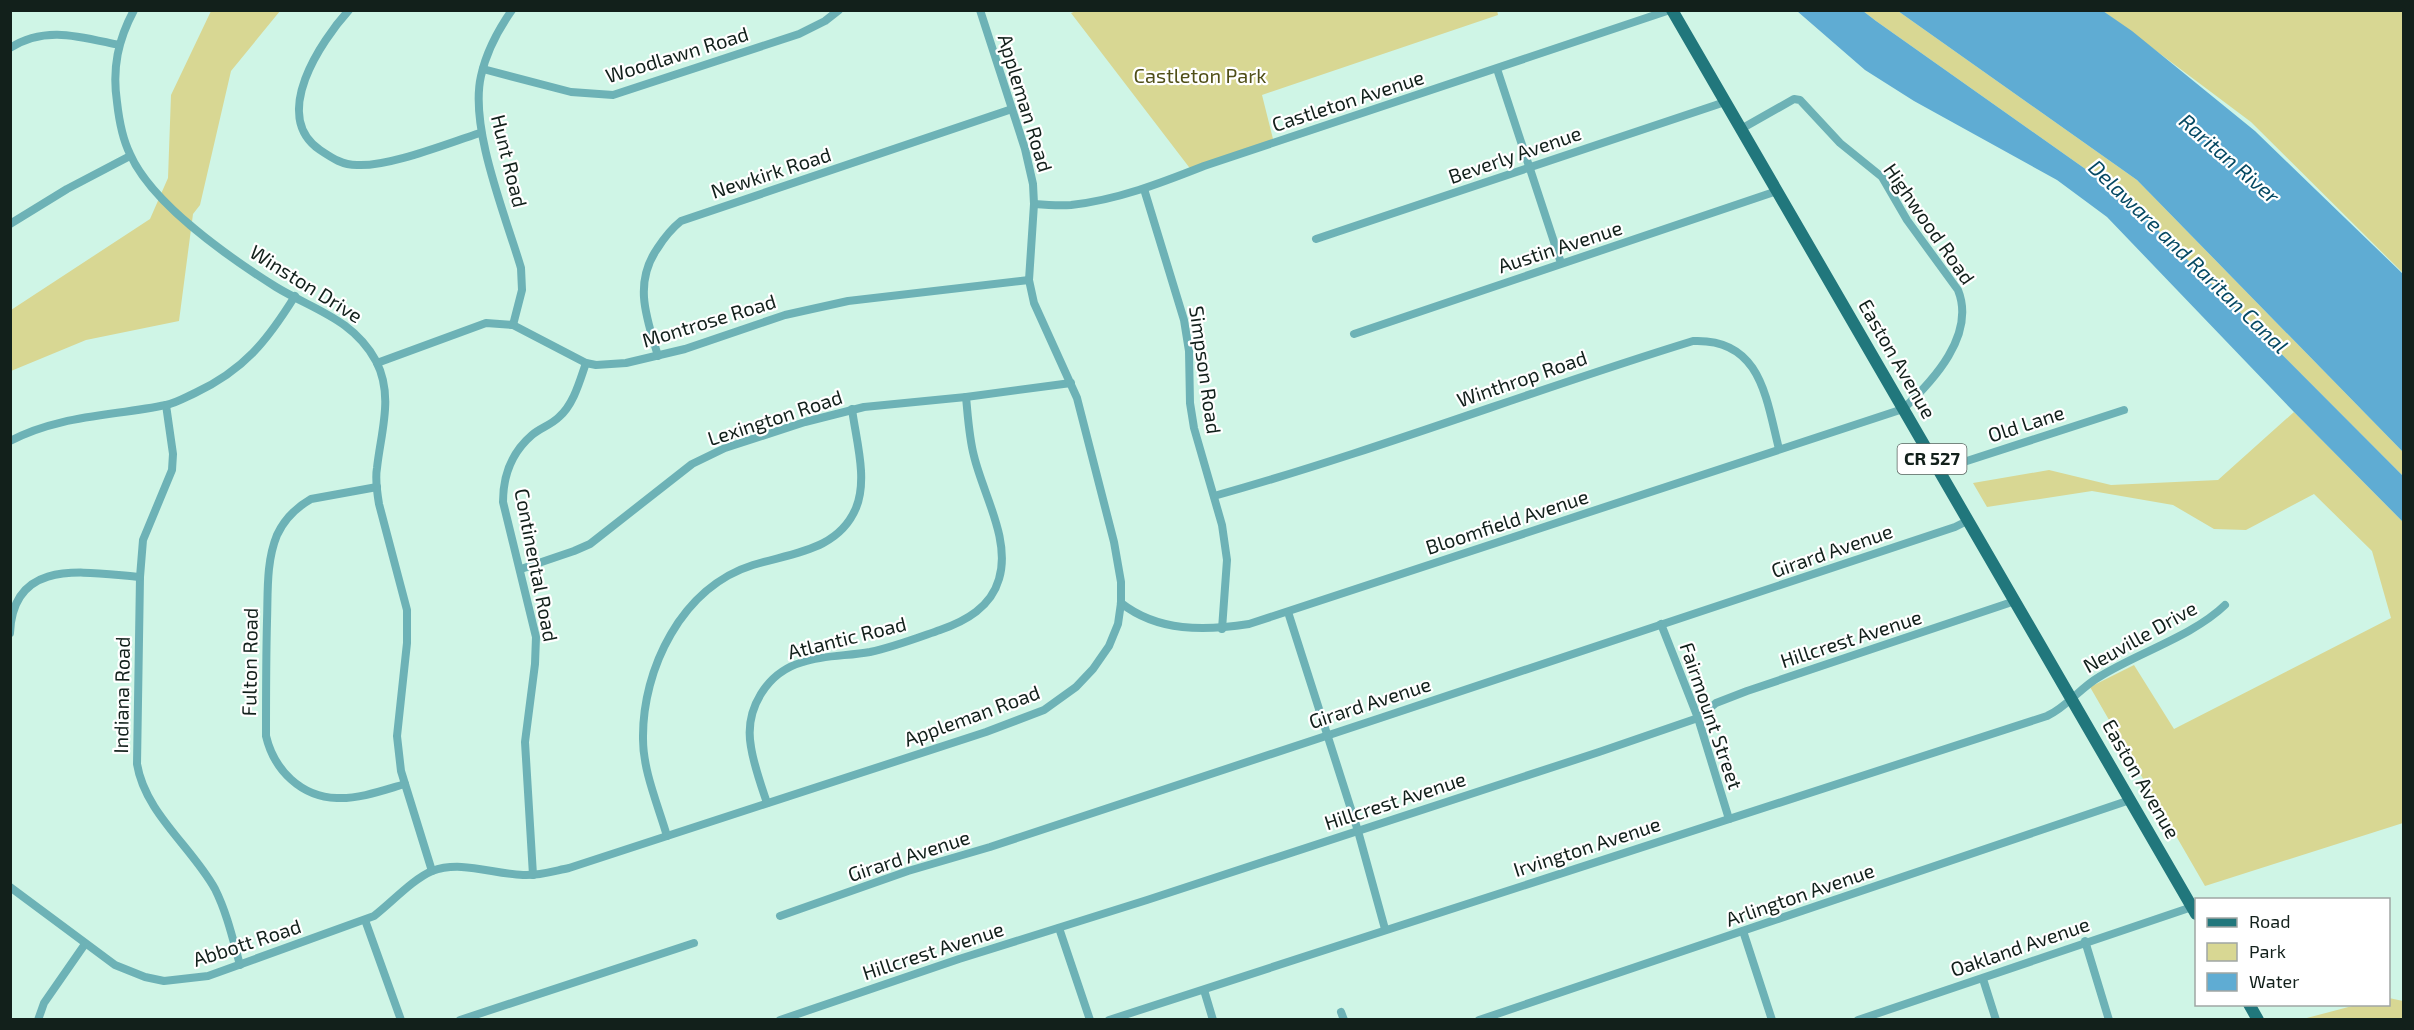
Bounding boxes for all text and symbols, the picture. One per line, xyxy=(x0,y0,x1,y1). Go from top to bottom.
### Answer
street label: Woodlawn Road xyxy=(602,21,751,87)
street label: Appleman Road xyxy=(994,31,1058,175)
park label: Castleton Park xyxy=(1134,63,1266,87)
street label: Castleton Avenue xyxy=(1269,64,1427,136)
water label: Raritan River xyxy=(2175,108,2285,208)
street label: Hunt Road xyxy=(487,112,533,210)
street label: Beverly Avenue xyxy=(1445,120,1584,188)
street label: Newkirk Road xyxy=(708,141,834,203)
water label: Delaware and Raritan Canal xyxy=(2084,154,2294,358)
street label: Highwood Road xyxy=(1879,158,1980,289)
street label: Austin Avenue xyxy=(1495,215,1625,277)
street label: Winston Drive xyxy=(246,239,367,327)
street label: Montrose Road xyxy=(639,288,779,352)
street label: Easton Avenue xyxy=(1854,294,1942,423)
street label: Simpson Road xyxy=(1185,304,1227,435)
street label: Winthrop Road xyxy=(1453,345,1590,412)
street label: Lexington Road xyxy=(704,384,845,450)
street label: Old Lane xyxy=(1984,399,2067,447)
road number: CR 527 xyxy=(1898,444,1966,474)
street label: Bloomfield Avenue xyxy=(1422,483,1591,559)
street label: Continental Road xyxy=(510,486,564,643)
street label: Girard Avenue xyxy=(1768,518,1896,582)
street label: Neuville Drive xyxy=(2078,595,2201,677)
street label: Hillcrest Avenue xyxy=(1777,604,1924,672)
street label: Fulton Road xyxy=(236,607,262,717)
street label: Atlantic Road xyxy=(785,611,908,663)
street label: Indiana Road xyxy=(108,636,134,754)
street label: Fairmount Street xyxy=(1676,639,1748,793)
street label: Girard Avenue xyxy=(1306,671,1434,733)
street label: Appleman Road xyxy=(900,679,1043,751)
street label: Easton Avenue xyxy=(2098,714,2186,843)
street label: Hillcrest Avenue xyxy=(1321,766,1468,834)
street label: Irvington Avenue xyxy=(1510,811,1663,881)
street label: Girard Avenue xyxy=(845,824,973,886)
street label: Arlington Avenue xyxy=(1722,857,1877,931)
legend xyxy=(2195,898,2390,1006)
text: Road xyxy=(2249,910,2290,932)
street label: Oakland Avenue xyxy=(1947,911,2092,981)
street label: Abbott Road xyxy=(190,913,304,971)
street label: Hillcrest Avenue xyxy=(859,916,1006,984)
text: Park xyxy=(2249,940,2286,962)
text: Water xyxy=(2249,970,2299,992)

